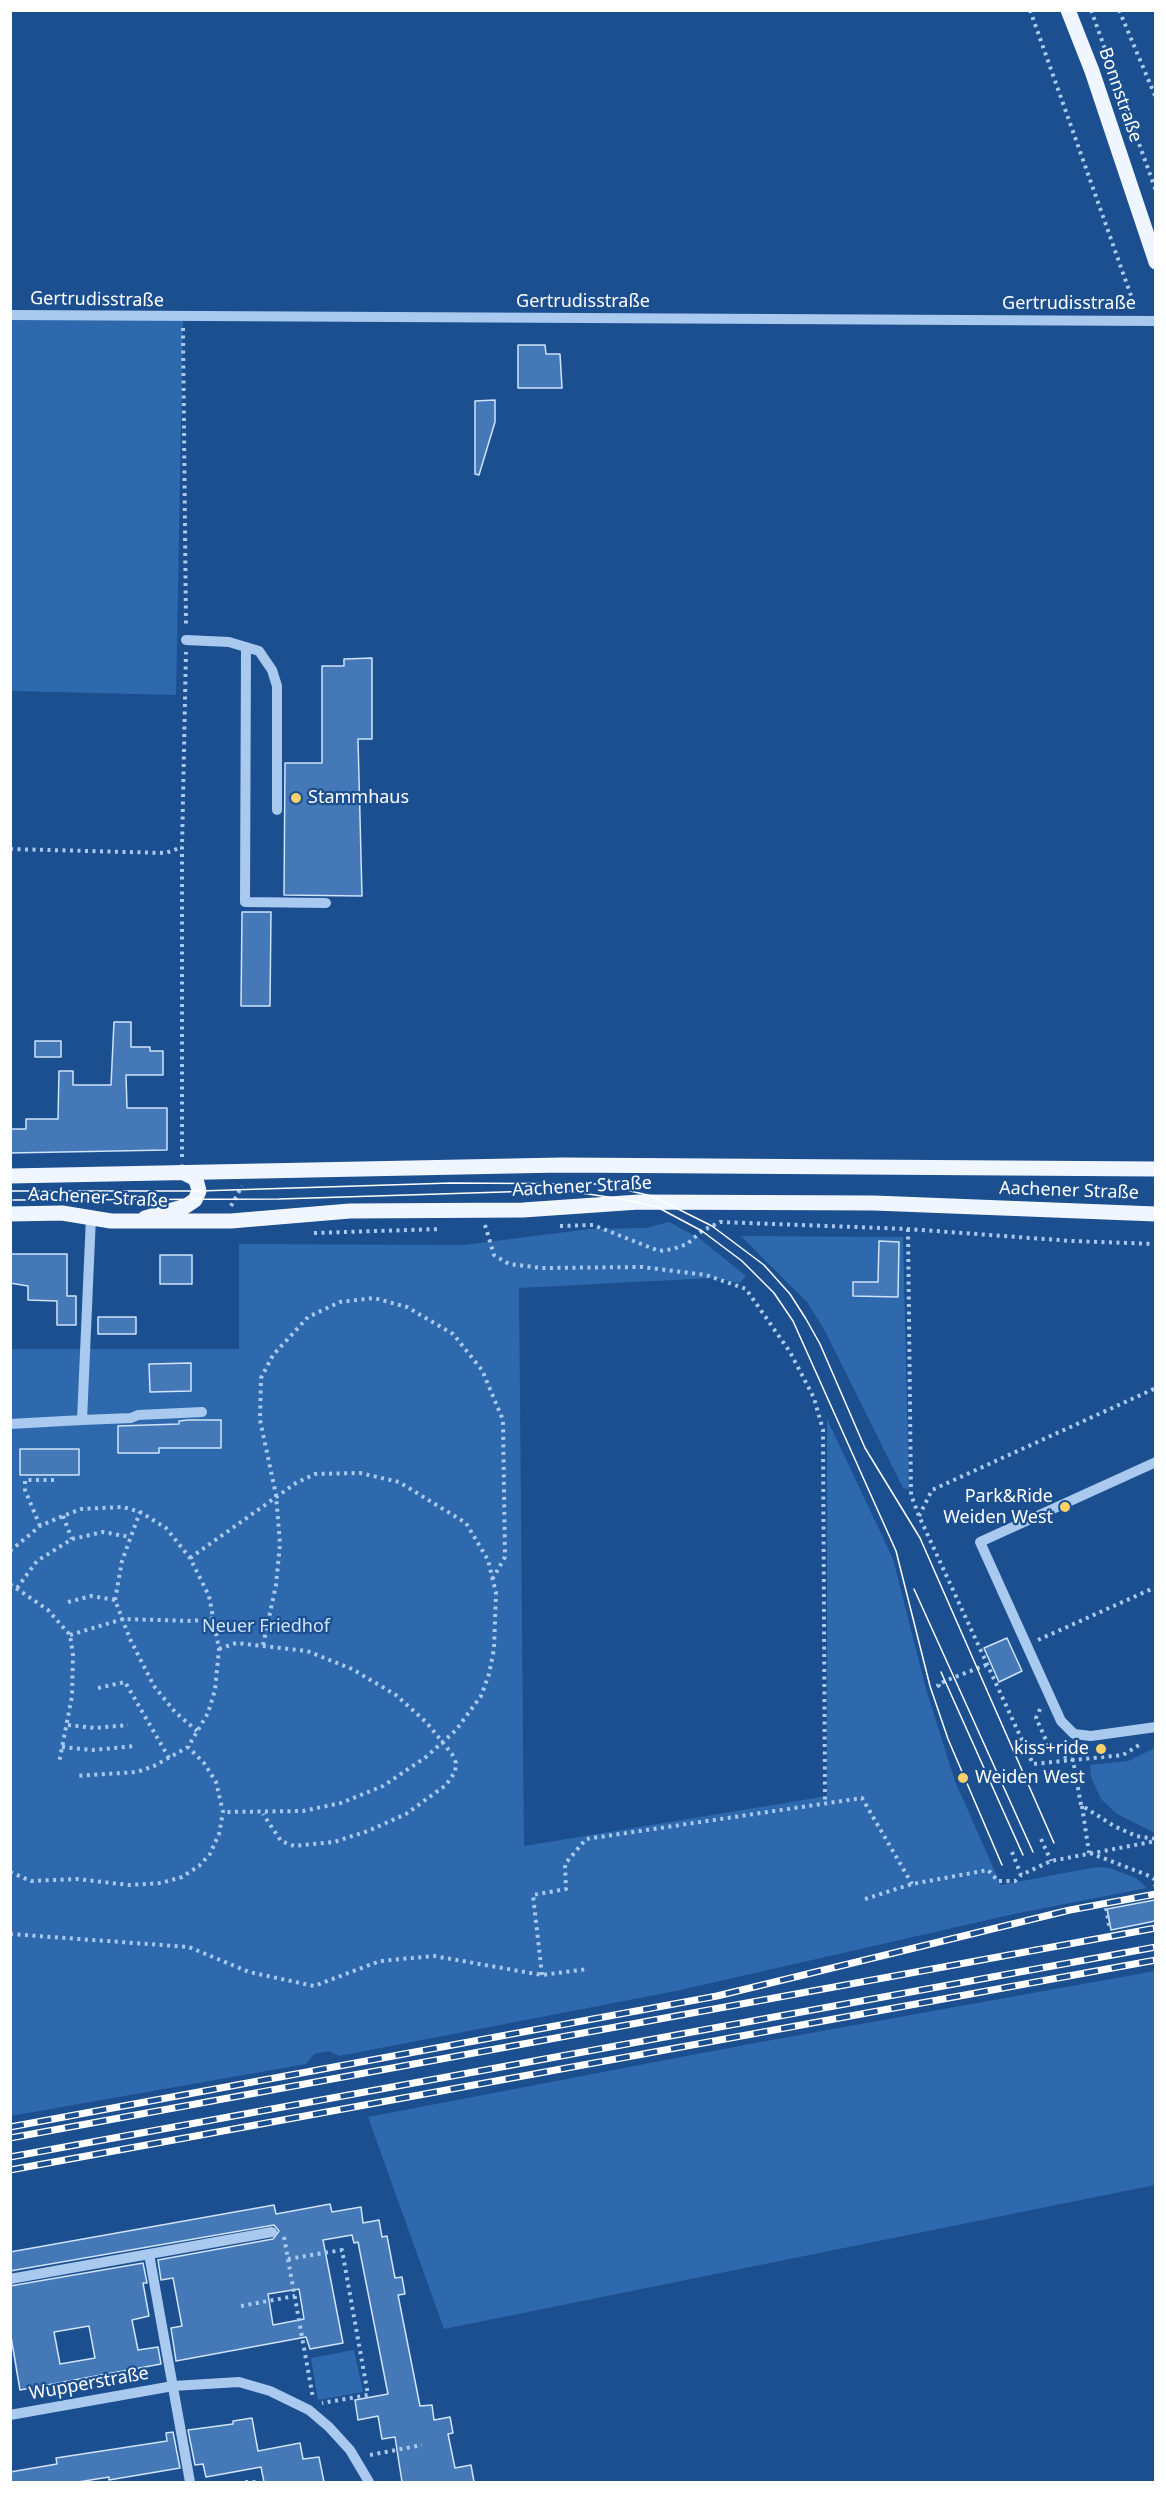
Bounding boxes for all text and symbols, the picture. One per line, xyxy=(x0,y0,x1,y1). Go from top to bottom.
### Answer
street label: Bonnstraße xyxy=(1094,45,1146,145)
street label: Gertrudisstraße xyxy=(30,288,164,312)
street label: Gertrudisstraße xyxy=(516,291,650,313)
street label: Gertrudisstraße xyxy=(1002,293,1136,315)
place label: Stammhaus xyxy=(308,787,409,809)
marker: Stammhaus xyxy=(289,791,303,805)
street label: Aachener Straße xyxy=(512,1173,652,1201)
street label: Aachener Straße xyxy=(999,1178,1139,1204)
street label: Aachener Straße xyxy=(28,1184,168,1212)
place label: Park&Ride Weiden West xyxy=(943,1486,1053,1528)
marker: Park&Ride Weiden West xyxy=(1058,1500,1072,1514)
park label: Neuer Friedhof xyxy=(202,1616,330,1638)
place label: kiss+ride xyxy=(1014,1738,1089,1760)
marker: kiss+ride xyxy=(1094,1742,1108,1756)
place label: Weiden West xyxy=(975,1767,1085,1789)
marker: Weiden West xyxy=(956,1771,970,1785)
street label: Wupperstraße xyxy=(27,2363,151,2405)

